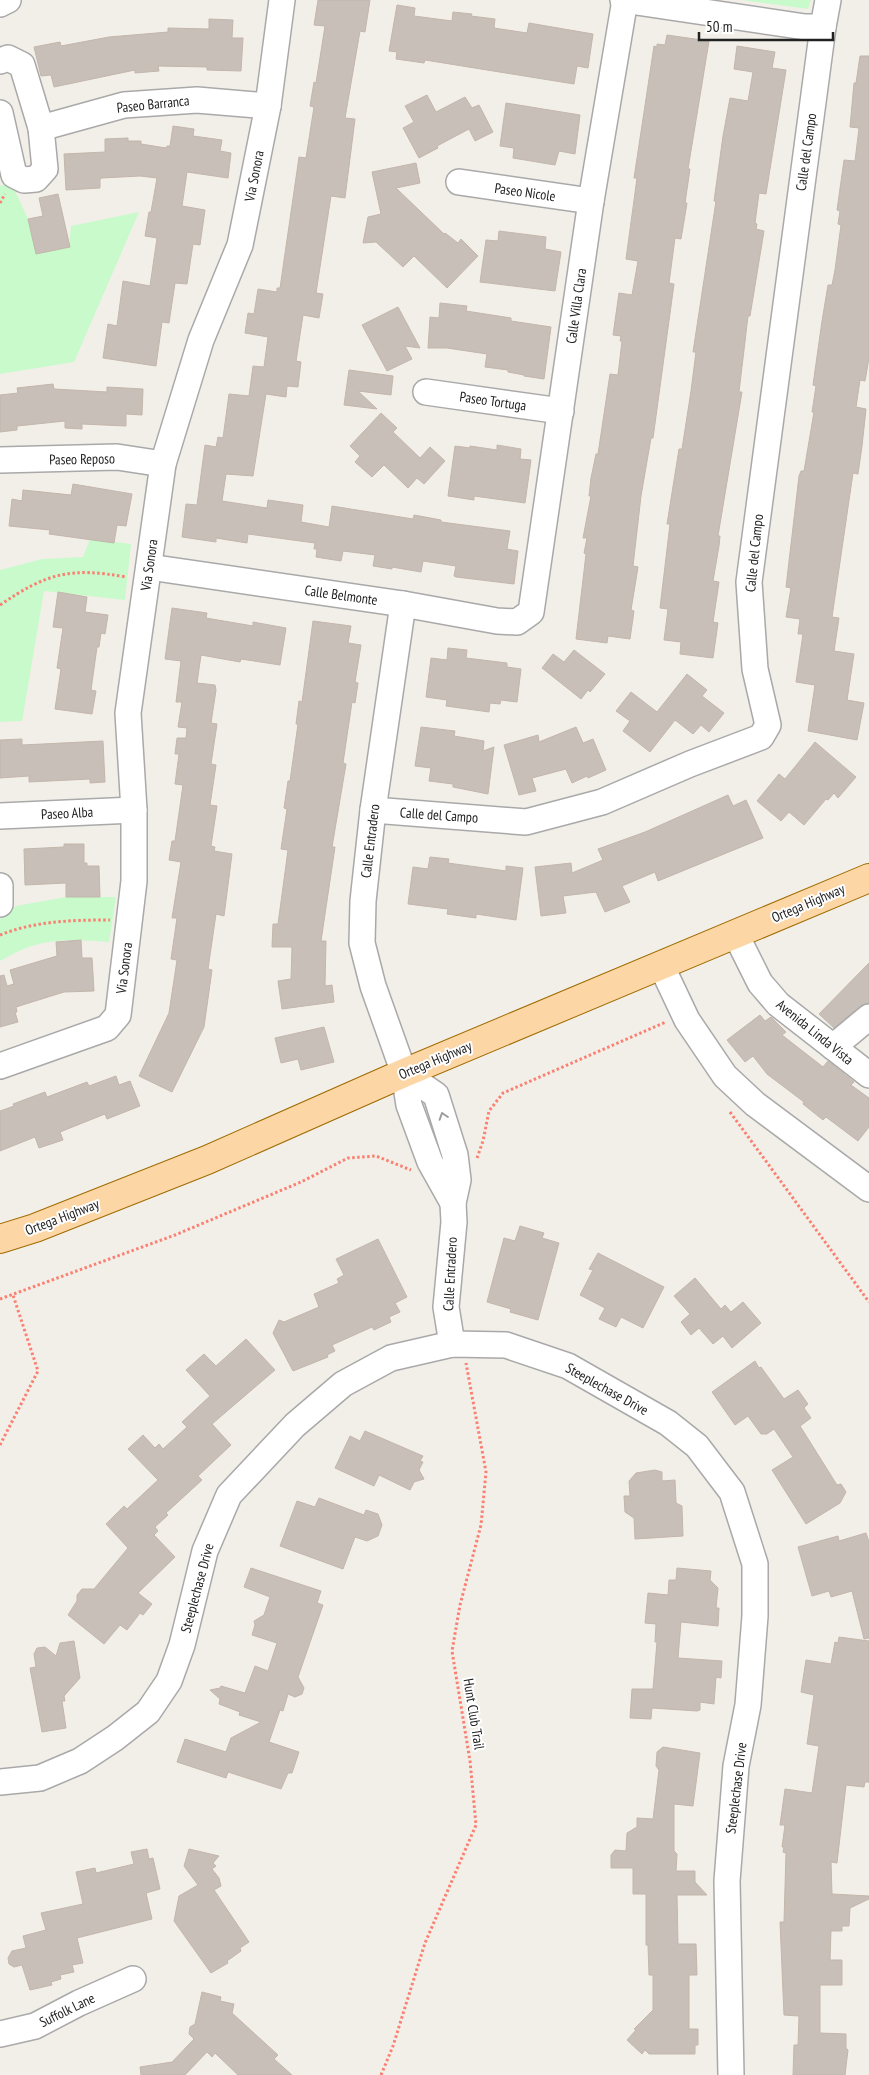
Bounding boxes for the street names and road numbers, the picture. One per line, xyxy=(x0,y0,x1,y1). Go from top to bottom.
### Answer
street label: Paseo Barranca xyxy=(116,91,190,117)
street label: Calle del Campo xyxy=(792,112,820,192)
street label: Via Sonora xyxy=(240,149,268,204)
street label: Paseo Nicole xyxy=(493,179,557,205)
street label: Calle Villa Clara xyxy=(562,267,590,345)
street label: Paseo Tortuga xyxy=(458,387,528,415)
street label: Paseo Reposo xyxy=(49,449,115,469)
street label: Calle del Campo xyxy=(741,513,767,593)
street label: Via Sonora xyxy=(136,538,162,593)
street label: Calle Belmonte xyxy=(303,581,379,609)
street label: Paseo Alba xyxy=(40,803,94,823)
street label: Calle Entradero xyxy=(357,803,383,879)
street label: Calle del Campo xyxy=(399,803,479,827)
street label: Ortega Highway xyxy=(769,879,848,926)
street label: Via Sonora xyxy=(112,941,136,996)
street label: Avenida Linda Vista xyxy=(773,995,857,1069)
street label: Ortega Highway xyxy=(396,1036,475,1083)
street label: Ortega Highway xyxy=(22,1194,102,1239)
street label: Calle Entradero xyxy=(439,1236,461,1312)
street label: Steeplechase Drive xyxy=(562,1359,652,1419)
street label: Steeplechase Drive xyxy=(176,1541,218,1635)
street label: Hunt Club Trail xyxy=(459,1677,489,1752)
street label: Steeplechase Drive xyxy=(721,1741,751,1835)
street label: Suffolk Lane xyxy=(36,1989,98,2031)

